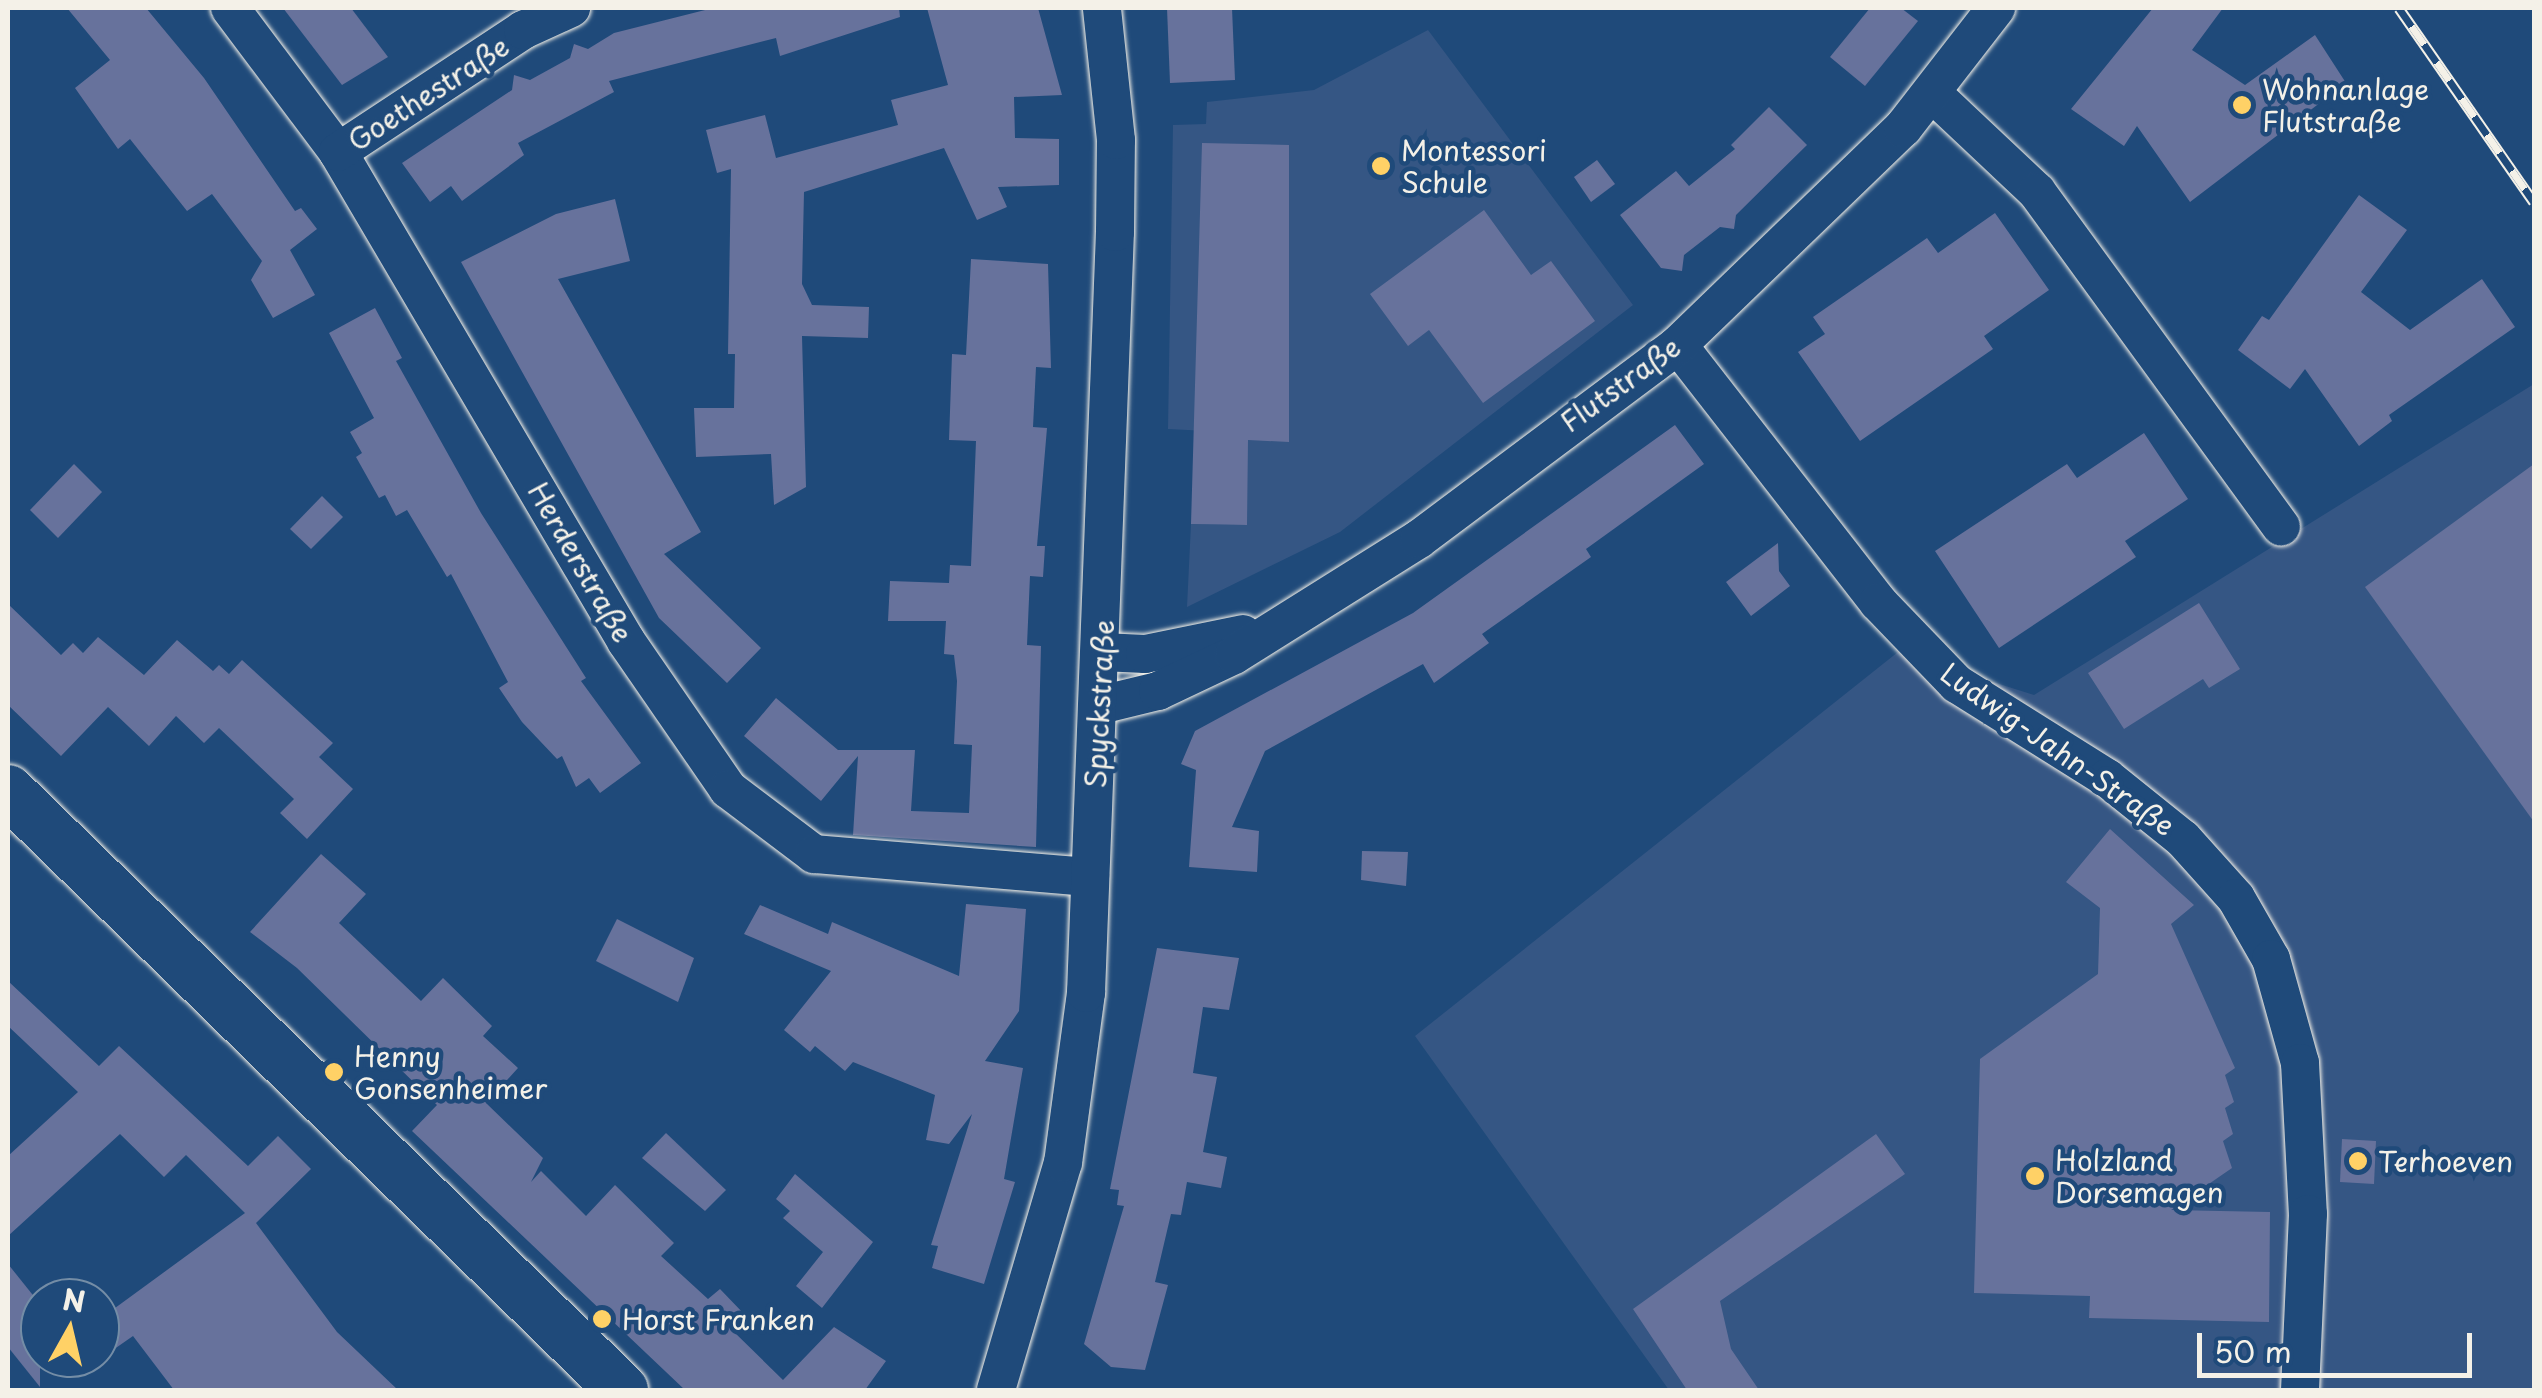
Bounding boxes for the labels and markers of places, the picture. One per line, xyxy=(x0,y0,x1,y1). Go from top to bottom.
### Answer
place label: Wohnanlage Flutstraße xyxy=(2262,72,2429,138)
marker: Wohnanlage Flutstraße xyxy=(2231,94,2253,116)
place label: Montessori Schule xyxy=(1401,133,1547,199)
marker: Montessori Schule xyxy=(1370,155,1392,177)
place label: Henny Gonsenheimer xyxy=(354,1039,547,1105)
marker: Henny Gonsenheimer xyxy=(323,1061,345,1083)
place label: Holzland Dorsemagen xyxy=(2055,1143,2224,1209)
place label: Terhoeven xyxy=(2378,1144,2513,1178)
marker: Terhoeven xyxy=(2347,1150,2369,1172)
marker: Holzland Dorsemagen xyxy=(2024,1165,2046,1187)
place label: Horst Franken xyxy=(622,1302,816,1336)
marker: Horst Franken xyxy=(591,1308,613,1330)

